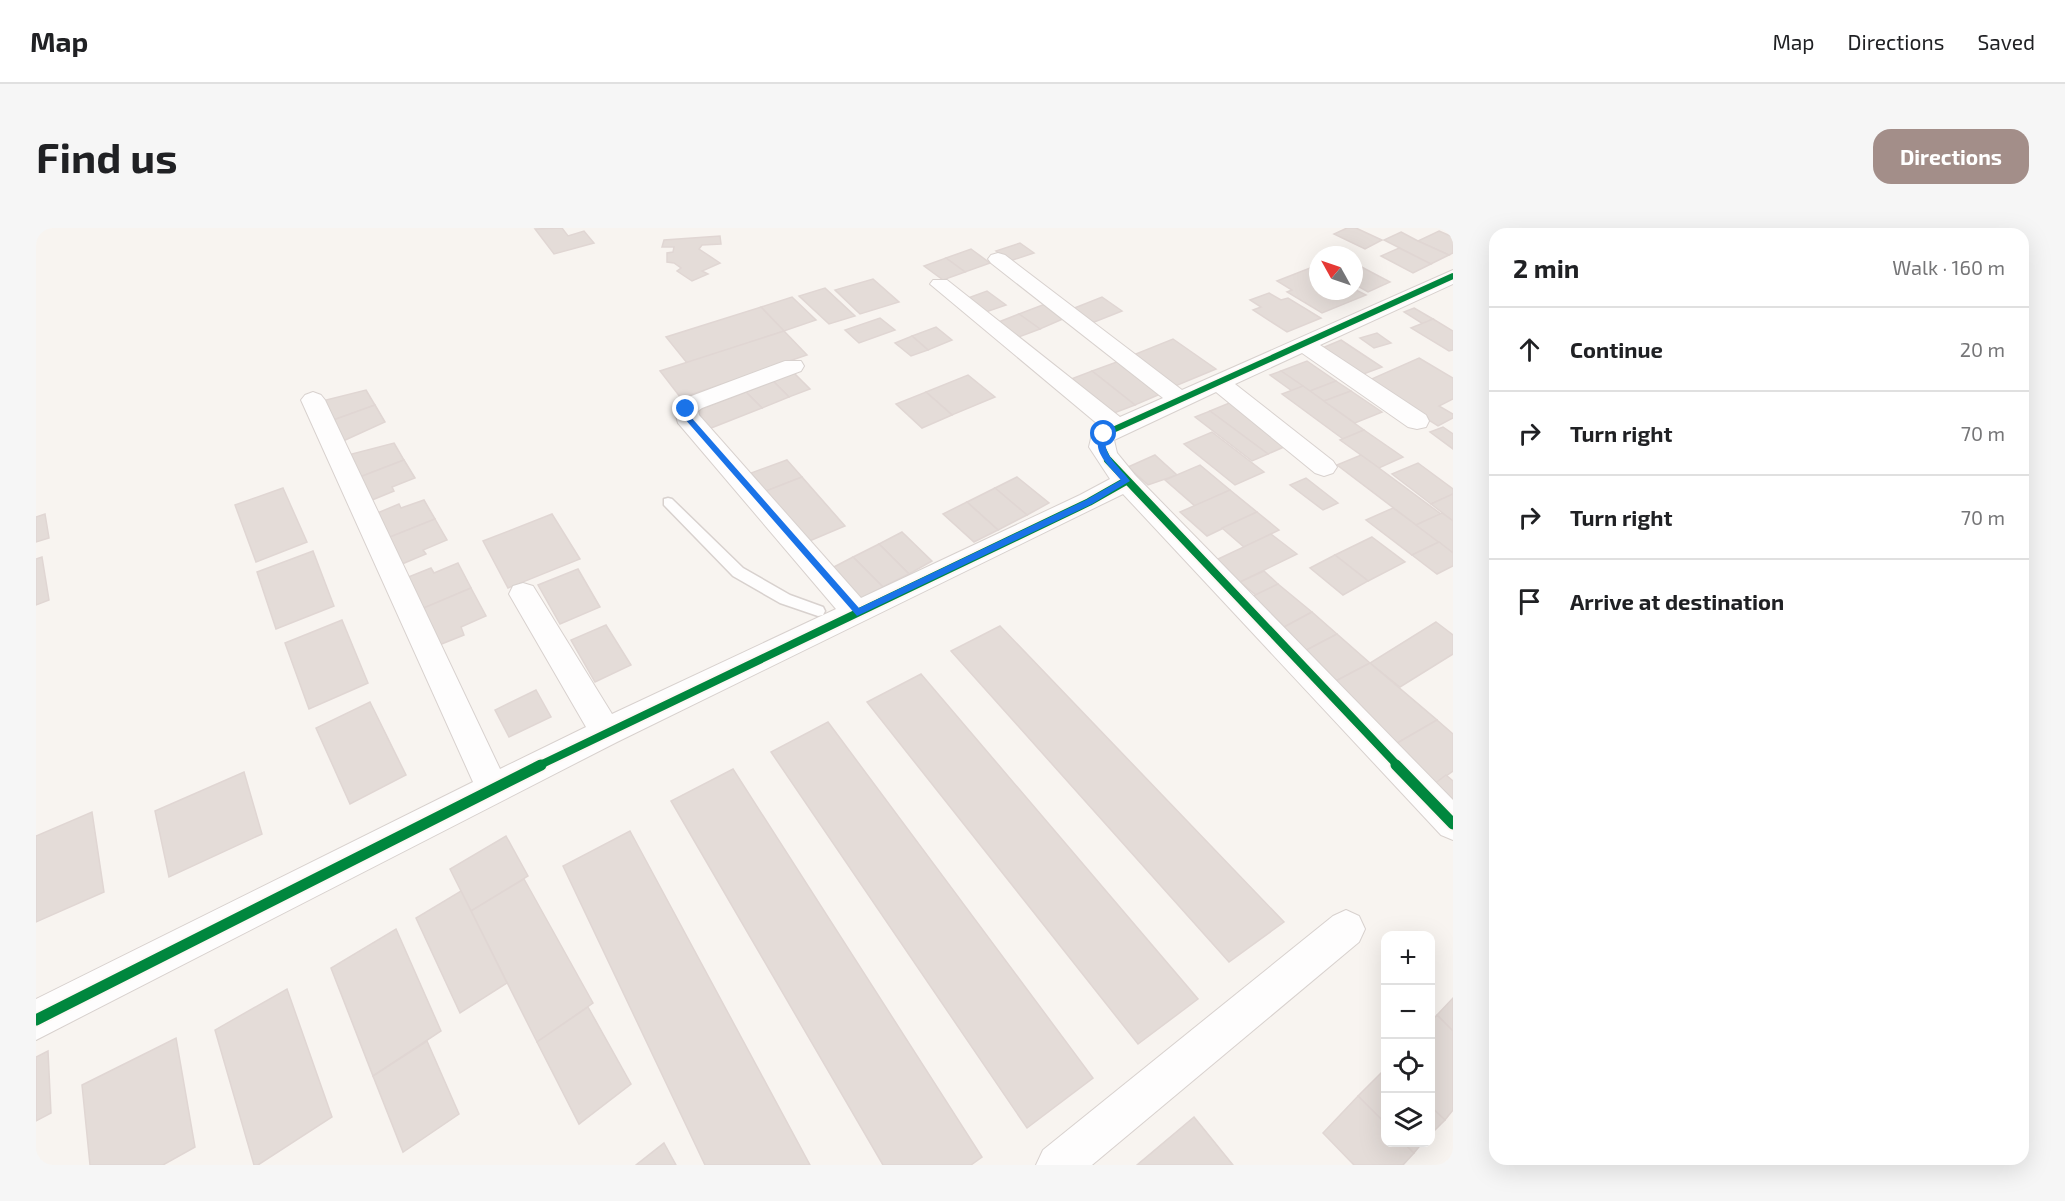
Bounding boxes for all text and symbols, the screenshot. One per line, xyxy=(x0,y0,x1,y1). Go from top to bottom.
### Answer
text: Map xyxy=(30,24,88,58)
text: Map xyxy=(1772,29,1815,54)
text: Directions xyxy=(1848,29,1944,54)
text: Saved xyxy=(1977,29,2035,54)
button: Directions xyxy=(1873,129,2029,184)
text: Find us xyxy=(36,131,178,181)
north arrow xyxy=(1309,246,1363,300)
text: 2 min xyxy=(1513,252,1579,283)
text: Walk · 160 m xyxy=(1892,255,2005,279)
icon: ahead xyxy=(1513,333,1546,366)
text: Continue xyxy=(1570,336,1663,362)
text: 20 m xyxy=(1960,337,2005,361)
route end xyxy=(672,395,698,421)
icon: right xyxy=(1513,417,1546,450)
route start xyxy=(1090,420,1116,446)
text: Turn right xyxy=(1570,420,1672,446)
text: 70 m xyxy=(1961,421,2005,445)
icon: right xyxy=(1513,501,1546,534)
text: Turn right xyxy=(1570,504,1672,530)
text: 70 m xyxy=(1961,505,2005,529)
icon: arrive xyxy=(1513,585,1546,618)
text: Arrive at destination xyxy=(1570,588,1784,614)
map controls xyxy=(1381,931,1435,1147)
button: + xyxy=(1381,931,1435,985)
button: − xyxy=(1381,985,1435,1039)
button: locate xyxy=(1381,1039,1435,1093)
button: layers xyxy=(1381,1093,1435,1147)

